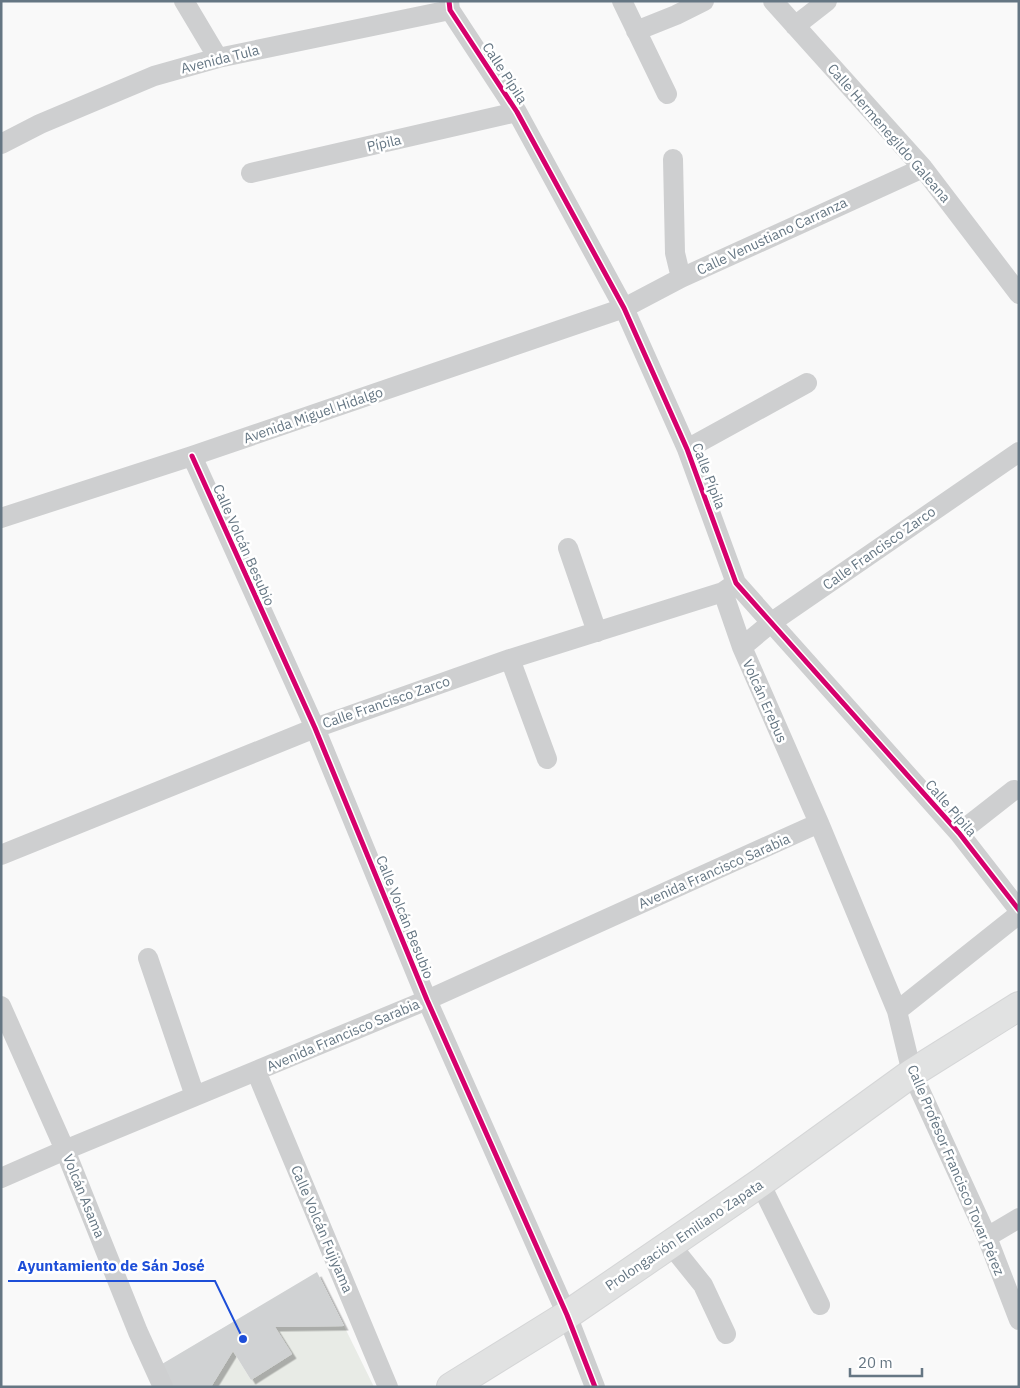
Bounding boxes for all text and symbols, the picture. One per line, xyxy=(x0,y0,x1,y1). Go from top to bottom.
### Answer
street label: Calle Pípila xyxy=(479,39,532,108)
street label: Avenida Tula xyxy=(179,40,262,77)
street label: Calle Hermenegildo Galeana xyxy=(824,60,955,207)
street label: Pípila xyxy=(365,130,404,156)
street label: Calle Venustiano Carranza xyxy=(694,193,851,279)
street label: Avenida Miguel Hidalgo xyxy=(241,383,385,447)
street label: Calle Pípila xyxy=(688,440,730,512)
street label: Calle Volcán Besubio xyxy=(209,481,279,609)
street label: Calle Francisco Zarco xyxy=(819,502,939,594)
street label: Volcán Erebus xyxy=(739,657,791,746)
street label: Calle Francisco Zarco xyxy=(320,672,452,732)
street label: Calle Pípila xyxy=(921,776,981,841)
street label: Avenida Francisco Sarabia xyxy=(635,829,793,913)
street label: Calle Volcán Besubio xyxy=(372,853,438,981)
street label: Avenida Francisco Sarabia xyxy=(264,994,423,1075)
street label: Calle Profesor Francisco Tovar Pérez xyxy=(903,1062,1009,1279)
street label: Volcán Asama xyxy=(59,1152,109,1241)
street label: Calle Volcán Fujiyama xyxy=(287,1163,357,1296)
street label: Prolongación Emiliano Zapata xyxy=(602,1175,767,1295)
callout: Ayuntamiento de Sán José xyxy=(8,1251,215,1281)
text: Ayuntamiento de Sán José xyxy=(17,1256,205,1275)
scale bar xyxy=(850,1346,922,1378)
text: 20 m xyxy=(858,1353,893,1372)

